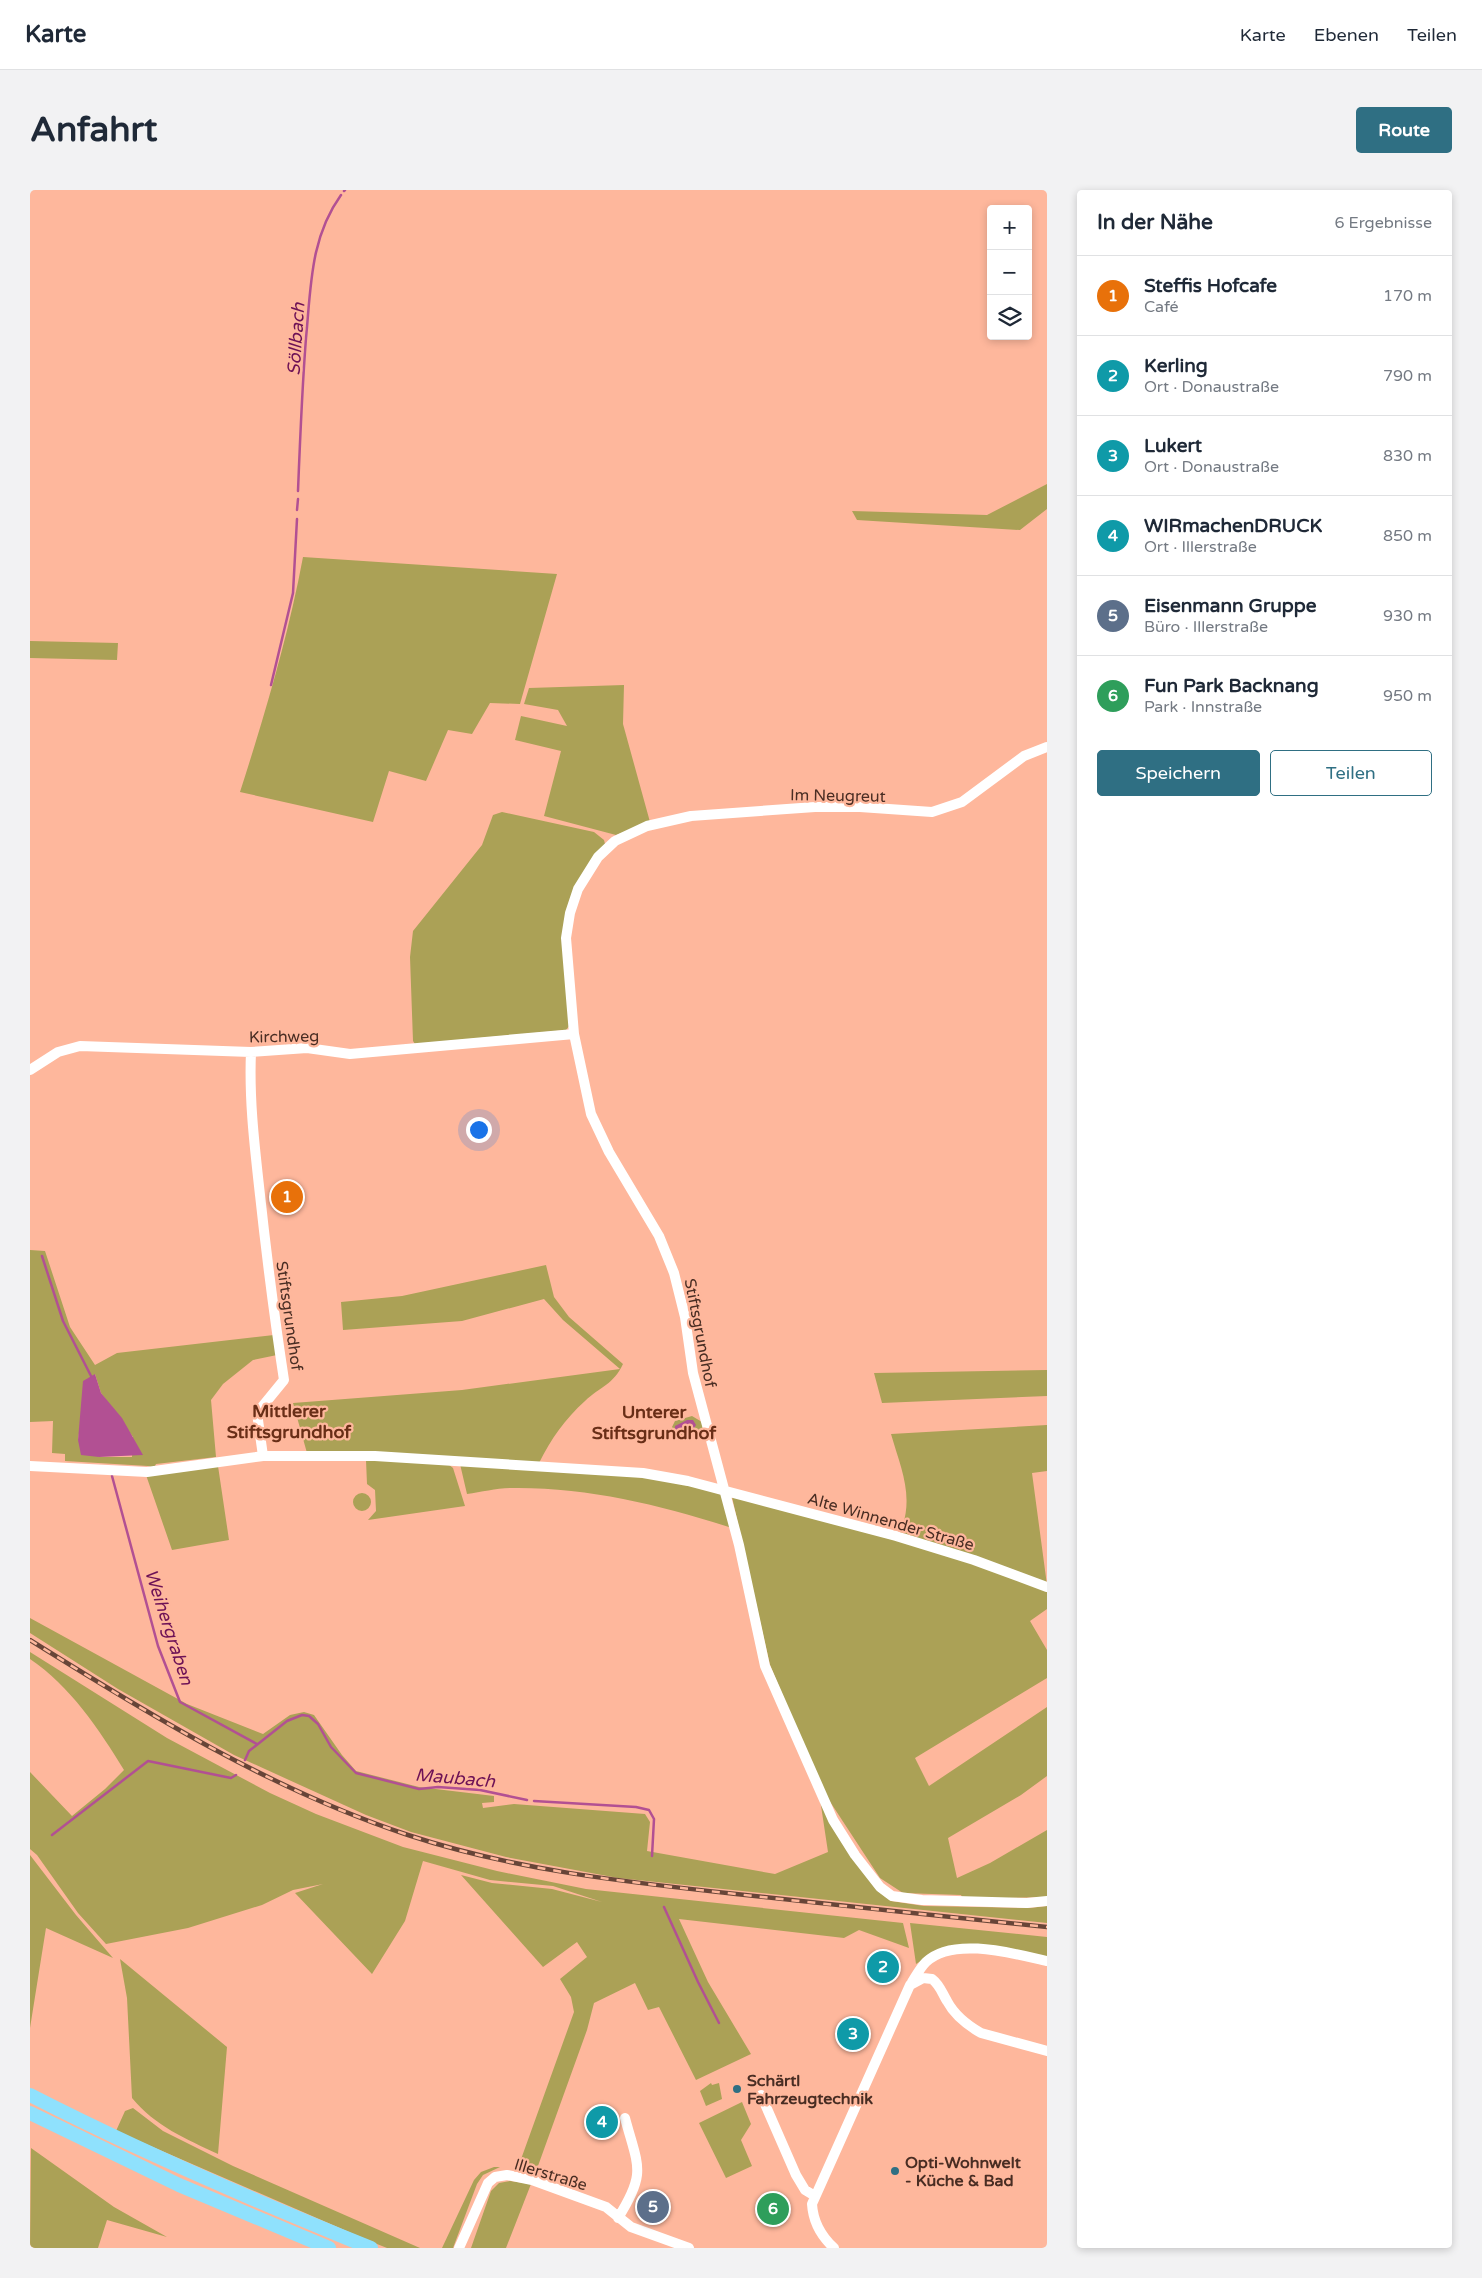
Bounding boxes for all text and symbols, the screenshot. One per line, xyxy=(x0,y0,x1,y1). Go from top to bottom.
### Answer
text: Karte xyxy=(25,20,86,49)
text: Karte xyxy=(1240,24,1286,46)
text: Ebenen xyxy=(1314,24,1379,46)
text: Teilen xyxy=(1407,24,1457,46)
button: Route xyxy=(1356,107,1452,153)
text: Anfahrt xyxy=(30,109,157,151)
map controls xyxy=(987,205,1032,340)
button: + xyxy=(987,205,1032,250)
text: In der Nähe xyxy=(1097,210,1213,235)
text: 6 Ergebnisse xyxy=(1334,213,1432,233)
button: − xyxy=(987,250,1032,295)
text: Steffis Hofcafe xyxy=(1144,275,1277,297)
text: 1 xyxy=(1108,286,1118,306)
text: 170 m xyxy=(1383,286,1432,306)
button: layers xyxy=(987,295,1032,340)
text: Café xyxy=(1144,297,1179,317)
water label: Söllbach xyxy=(282,301,310,376)
text: Kerling xyxy=(1144,355,1208,377)
text: 2 xyxy=(1108,366,1118,386)
text: 790 m xyxy=(1383,366,1432,386)
text: Ort · Donaustraße xyxy=(1144,377,1279,397)
text: Lukert xyxy=(1144,435,1202,457)
text: 3 xyxy=(1108,446,1118,466)
text: 830 m xyxy=(1383,446,1432,466)
text: Ort · Donaustraße xyxy=(1144,457,1279,477)
text: WIRmachenDRUCK xyxy=(1144,515,1322,537)
text: 4 xyxy=(1108,526,1118,546)
text: 850 m xyxy=(1383,526,1432,546)
text: Ort · Illerstraße xyxy=(1144,537,1257,557)
text: Eisenmann Gruppe xyxy=(1144,595,1316,617)
text: 5 xyxy=(1108,606,1118,626)
text: 930 m xyxy=(1383,606,1432,626)
text: Büro · Illerstraße xyxy=(1144,617,1268,637)
text: Fun Park Backnang xyxy=(1144,675,1319,697)
text: 6 xyxy=(1108,686,1118,706)
text: 950 m xyxy=(1383,686,1432,706)
text: Park · Innstraße xyxy=(1144,697,1262,717)
button: Speichern xyxy=(1097,750,1260,796)
button: Teilen xyxy=(1270,750,1432,796)
street label: Im Neugreut xyxy=(790,785,886,807)
street label: Kirchweg xyxy=(249,1026,319,1048)
your location xyxy=(466,1117,492,1143)
pin: 1 xyxy=(271,1178,303,1216)
street label: Stiftsgrundhof xyxy=(271,1260,307,1373)
street label: Stiftsgrundhof xyxy=(680,1277,721,1390)
district label: Mittlerer Stiftsgrundhof xyxy=(227,1400,352,1443)
district label: Unterer Stiftsgrundhof xyxy=(592,1401,717,1444)
street label: Alte Winnender Straße xyxy=(805,1489,976,1555)
water label: Weihergraben xyxy=(140,1566,198,1689)
water label: Maubach xyxy=(414,1764,497,1793)
pin: 2 xyxy=(867,1948,899,1986)
pin: 3 xyxy=(837,2015,869,2053)
place label: Schärtl Fahrzeugtechnik xyxy=(747,2071,873,2109)
marker: Schärtl Fahrzeugtechnik xyxy=(731,2083,743,2095)
pin: 4 xyxy=(586,2103,618,2141)
place label: Opti-Wohnwelt - Küche & Bad xyxy=(905,2153,1022,2191)
street label: Illerstraße xyxy=(512,2154,590,2196)
marker: Opti-Wohnwelt - Küche & Bad xyxy=(889,2165,901,2177)
pin: 5 xyxy=(637,2188,669,2226)
pin: 6 xyxy=(757,2190,789,2228)

